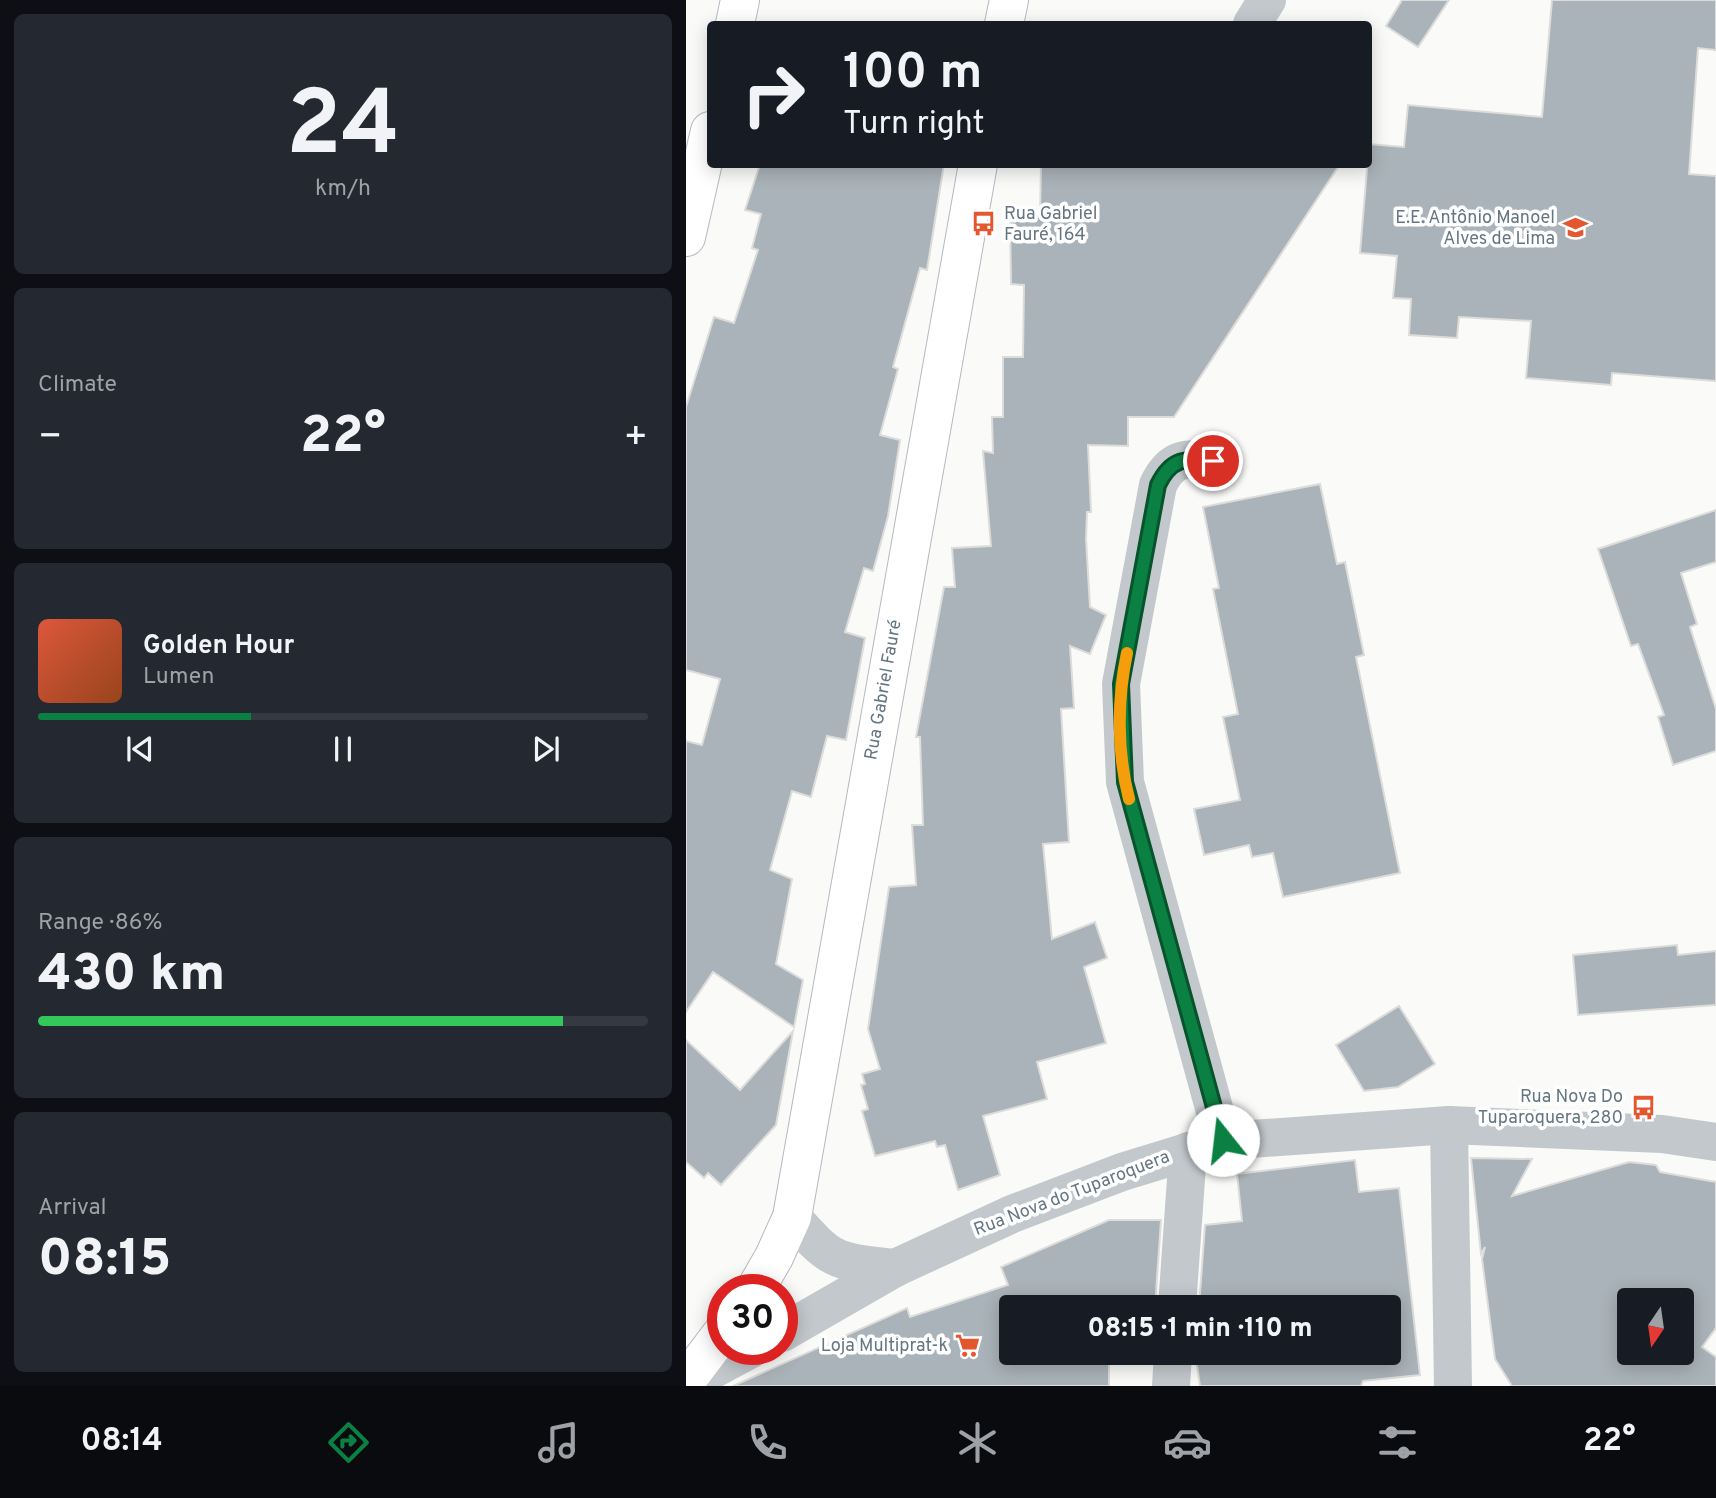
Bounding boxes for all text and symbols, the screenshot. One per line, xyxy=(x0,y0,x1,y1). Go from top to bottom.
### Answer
text: 100 m xyxy=(843,44,982,106)
icon: right xyxy=(728,49,819,140)
text: 24 xyxy=(286,72,400,187)
text: Turn right xyxy=(843,105,985,145)
text: km/h xyxy=(315,175,371,204)
place label: Rua Gabriel Fauré, 164 xyxy=(1004,203,1097,247)
place label: E.E. Antônio Manoel Alves de Lima xyxy=(1395,207,1555,251)
bus stop icon: Rua Gabriel Fauré, 164 xyxy=(970,210,998,238)
school or university icon: E.E. Antônio Manoel Alves de Lima xyxy=(1561,214,1589,242)
text: Climate xyxy=(38,371,117,400)
text: 22° xyxy=(300,405,386,471)
text: − xyxy=(38,414,63,463)
text: + xyxy=(623,414,648,463)
pin xyxy=(1183,431,1243,491)
icon: arrive xyxy=(1194,442,1232,480)
street label: Rua Gabriel Fauré xyxy=(860,618,908,762)
text: Golden Hour xyxy=(143,630,294,663)
text: Lumen xyxy=(143,663,214,692)
icon: previous xyxy=(121,730,159,768)
icon: pause xyxy=(324,730,362,768)
icon: next xyxy=(527,730,565,768)
text: Range · 86% xyxy=(38,909,163,938)
text: 430 km xyxy=(38,943,225,1009)
place label: Rua Nova Do Tuparoquera, 280 xyxy=(1478,1086,1623,1130)
bus stop icon: Rua Nova Do Tuparoquera, 280 xyxy=(1629,1093,1657,1121)
position arrow xyxy=(1186,1103,1260,1177)
street label: Rua Nova do Tuparoquera xyxy=(971,1146,1173,1242)
text: Arrival xyxy=(38,1194,107,1223)
text: 08:15 xyxy=(38,1228,171,1294)
speed limit sign: 30 xyxy=(707,1274,798,1365)
north arrow xyxy=(1617,1288,1694,1365)
map controls xyxy=(1617,1288,1694,1365)
text: 08:15 · 1 min · 110 m xyxy=(1088,1313,1312,1346)
supermarket icon: Loja Multiprat-k xyxy=(954,1332,982,1360)
place label: Loja Multiprat-k xyxy=(821,1335,948,1358)
icon: directions xyxy=(324,1418,373,1467)
icon: music xyxy=(534,1418,583,1467)
icon: phone xyxy=(743,1418,792,1467)
icon: climate xyxy=(953,1418,1002,1467)
icon: car xyxy=(1163,1418,1212,1467)
icon: filters xyxy=(1373,1418,1422,1467)
text: 08:14 xyxy=(80,1422,163,1462)
text: 22° xyxy=(1583,1422,1635,1462)

